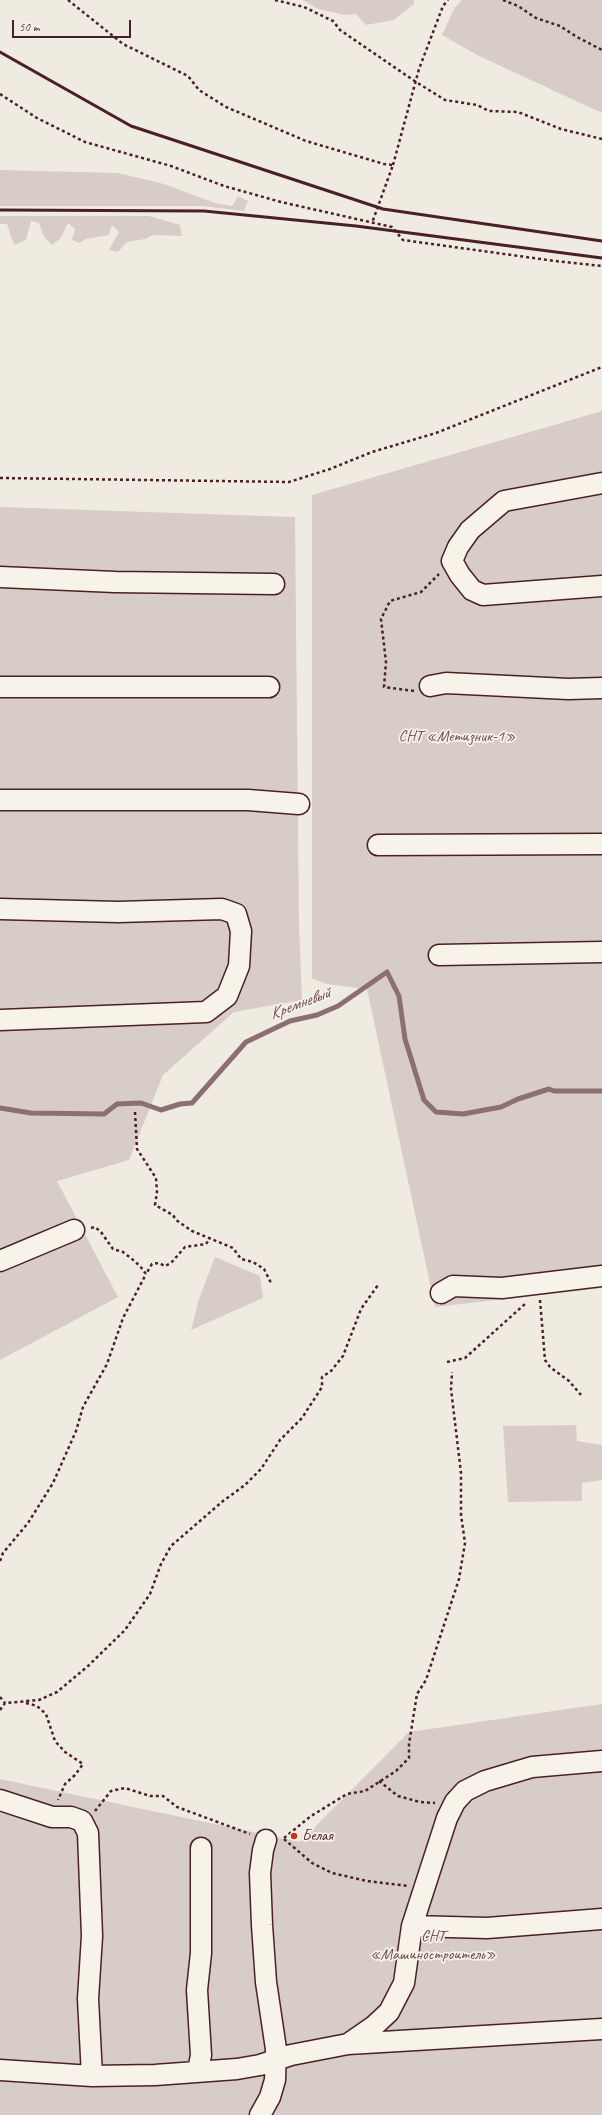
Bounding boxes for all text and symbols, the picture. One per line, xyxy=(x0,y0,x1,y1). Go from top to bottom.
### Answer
scale bar xyxy=(14,12,133,38)
text: 50 m xyxy=(19,19,39,35)
park label: СНТ «Метизник-1» xyxy=(398,727,516,747)
water label: Кремневый xyxy=(267,983,333,1025)
place label: Белая xyxy=(302,1826,333,1846)
marker: Белая xyxy=(289,1831,299,1841)
park label: СНТ «Машиностроитель» xyxy=(370,1927,496,1965)

